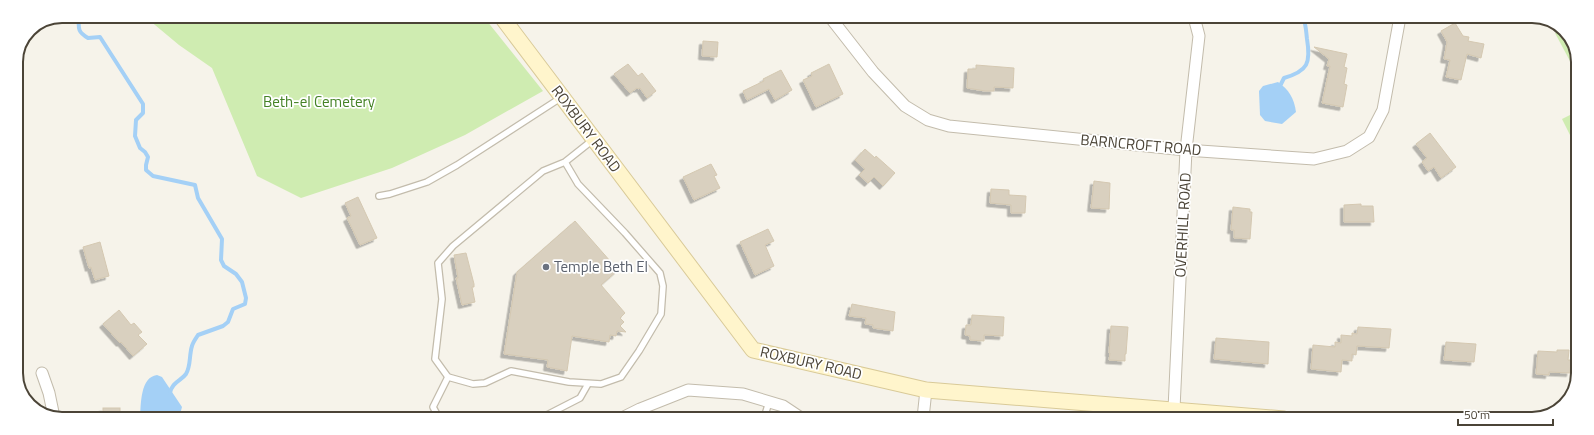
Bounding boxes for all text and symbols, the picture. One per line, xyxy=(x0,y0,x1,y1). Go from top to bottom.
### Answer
street label: ROXBURY ROAD xyxy=(546,80,627,177)
park label: Beth-el Cemetery xyxy=(263,90,375,113)
street label: BARNCROFT ROAD xyxy=(1080,128,1203,161)
street label: OVERHILL ROAD xyxy=(1168,172,1197,278)
place label: Temple Beth El xyxy=(554,255,648,278)
marker: Temple Beth El xyxy=(541,262,551,272)
street label: ROXBURY ROAD xyxy=(758,340,864,385)
scale bar xyxy=(1458,401,1553,427)
text: 50 m xyxy=(1464,405,1490,424)

